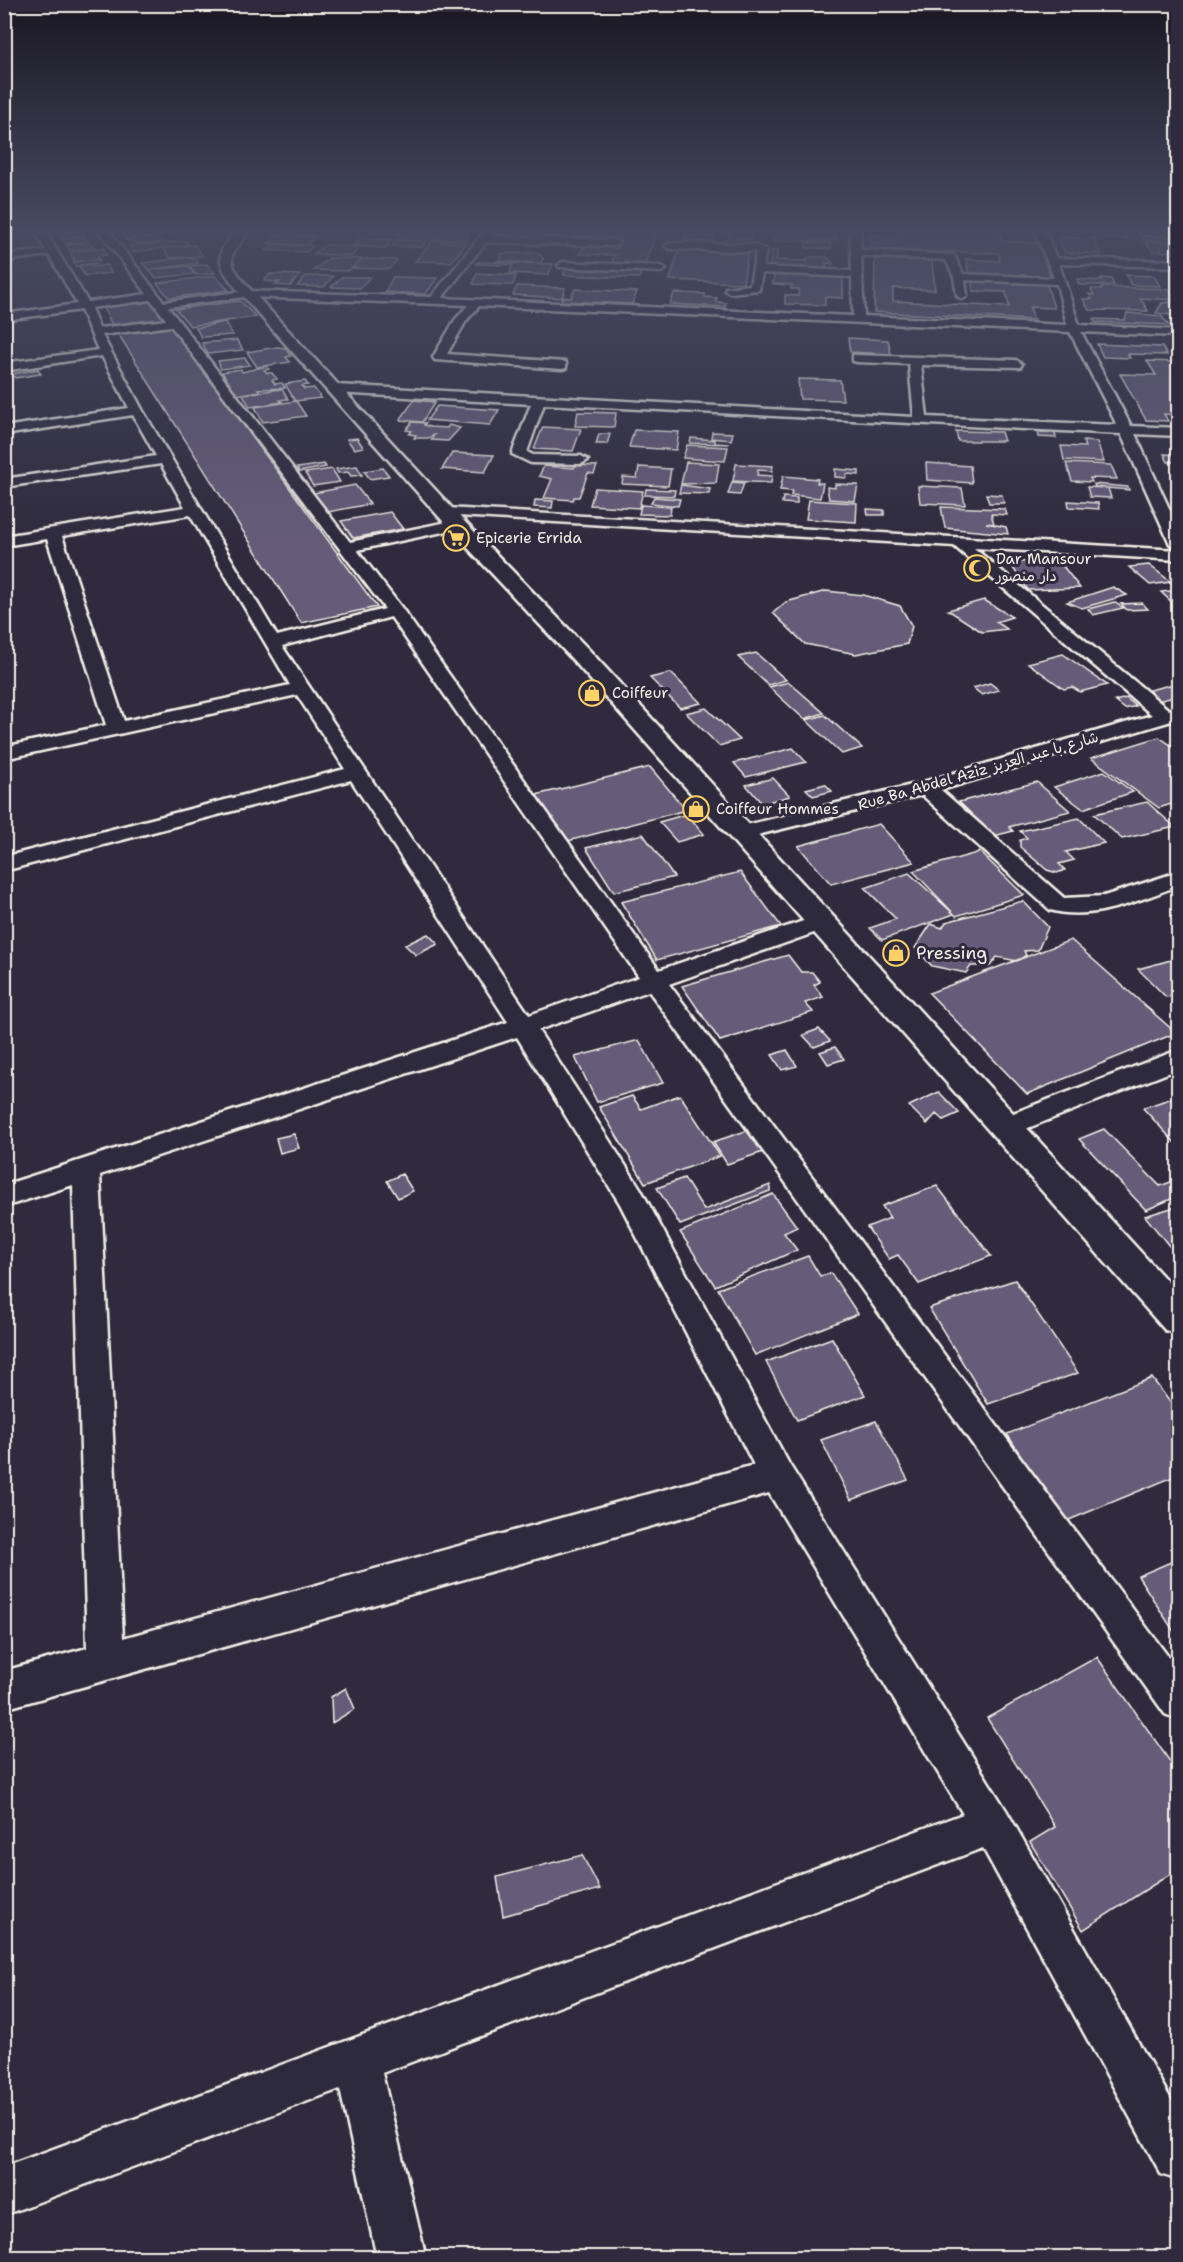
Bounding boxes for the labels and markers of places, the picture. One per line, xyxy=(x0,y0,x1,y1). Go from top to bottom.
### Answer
supermarket icon: Epicerie Errida xyxy=(441,523,471,553)
place label: Epicerie Errida xyxy=(476,528,582,548)
place label: Dar Mansour دار منصور xyxy=(995,549,1092,586)
mosque icon: Dar Mansour دار منصور xyxy=(962,553,992,583)
shop icon: Coiffeur xyxy=(577,678,607,708)
place label: Coiffeur xyxy=(612,683,668,703)
shop icon: Coiffeur Hommes xyxy=(681,794,711,824)
place label: Coiffeur Hommes xyxy=(716,799,839,819)
shop icon: Pressing xyxy=(881,938,911,968)
place label: Pressing xyxy=(916,941,987,965)

